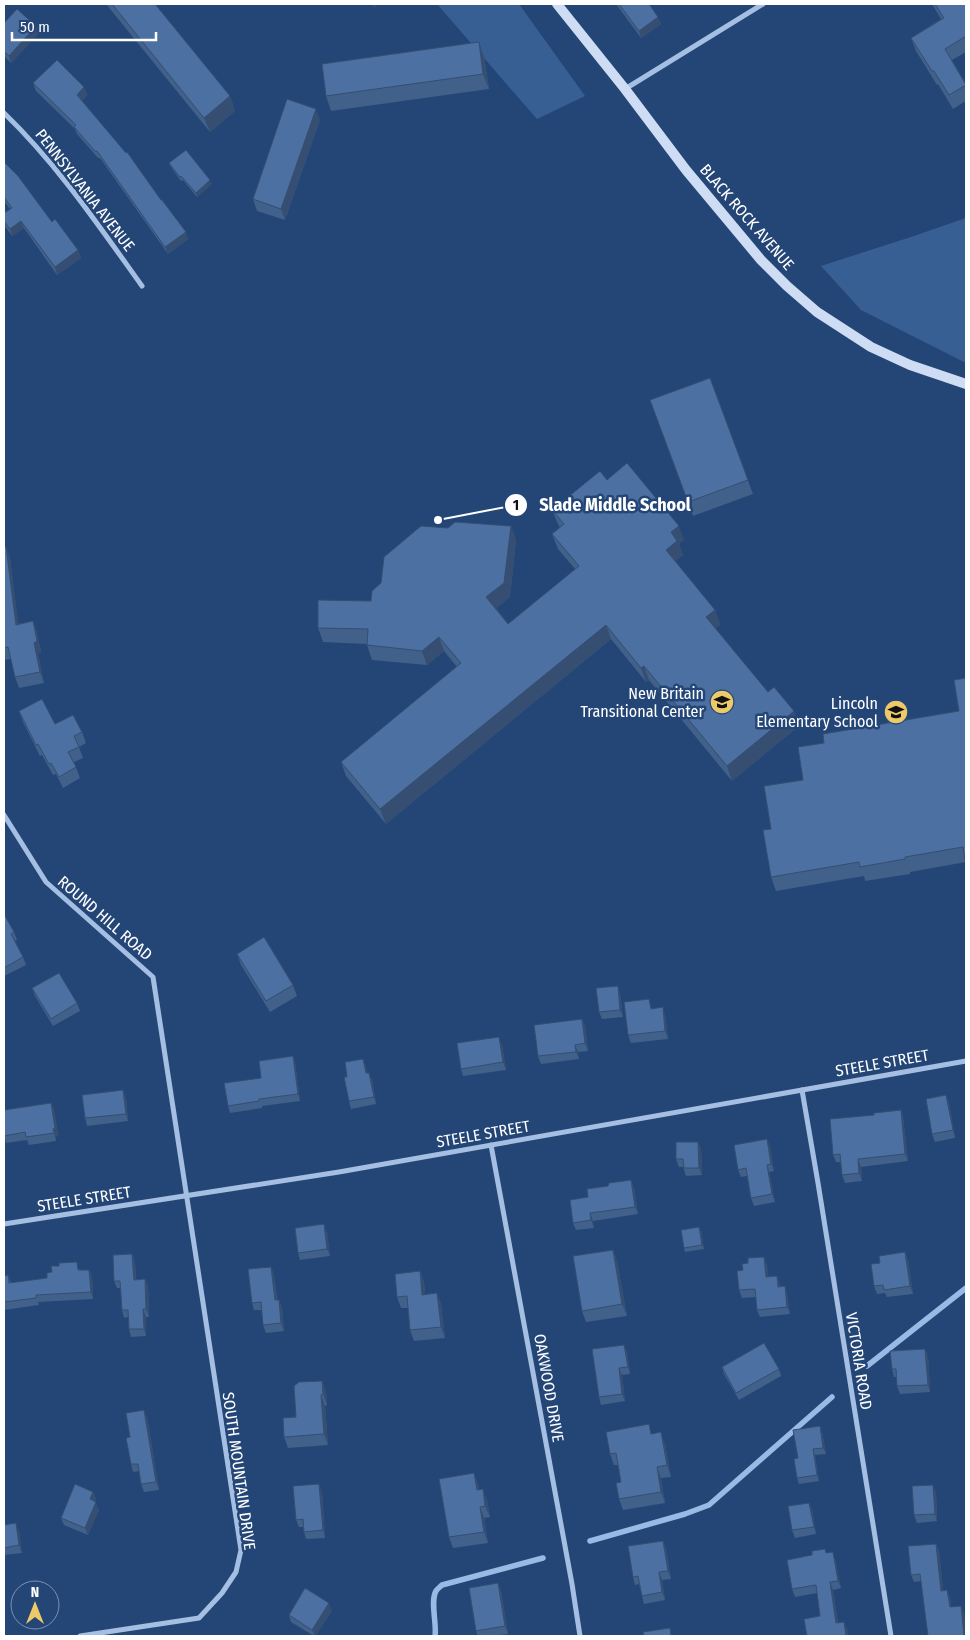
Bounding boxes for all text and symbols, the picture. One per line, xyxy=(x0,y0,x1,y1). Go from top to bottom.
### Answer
scale bar xyxy=(12,10,156,42)
text: 50 m xyxy=(20,18,50,36)
street label: PENNSYLVANIA AVENUE xyxy=(31,125,139,255)
street label: BLACK ROCK AVENUE xyxy=(696,160,798,274)
callout: Slade Middle School xyxy=(504,488,700,521)
text: Slade Middle School xyxy=(539,494,691,516)
text: 1 xyxy=(513,496,519,514)
place label: New Britain Transitional Center xyxy=(580,684,704,721)
school or university icon: New Britain Transitional Center xyxy=(709,689,735,715)
place label: Lincoln Elementary School xyxy=(756,694,878,731)
school or university icon: Lincoln Elementary School xyxy=(883,699,909,725)
street label: ROUND HILL ROAD xyxy=(54,872,156,964)
street label: STEELE STREET xyxy=(834,1045,931,1081)
street label: STEELE STREET xyxy=(435,1116,532,1152)
street label: STEELE STREET xyxy=(36,1182,133,1216)
street label: VICTORIA ROAD xyxy=(842,1311,876,1411)
street label: OAKWOOD DRIVE xyxy=(530,1332,568,1444)
street label: SOUTH MOUNTAIN DRIVE xyxy=(219,1391,259,1551)
north arrow xyxy=(10,1580,60,1630)
text: N xyxy=(31,1584,39,1601)

